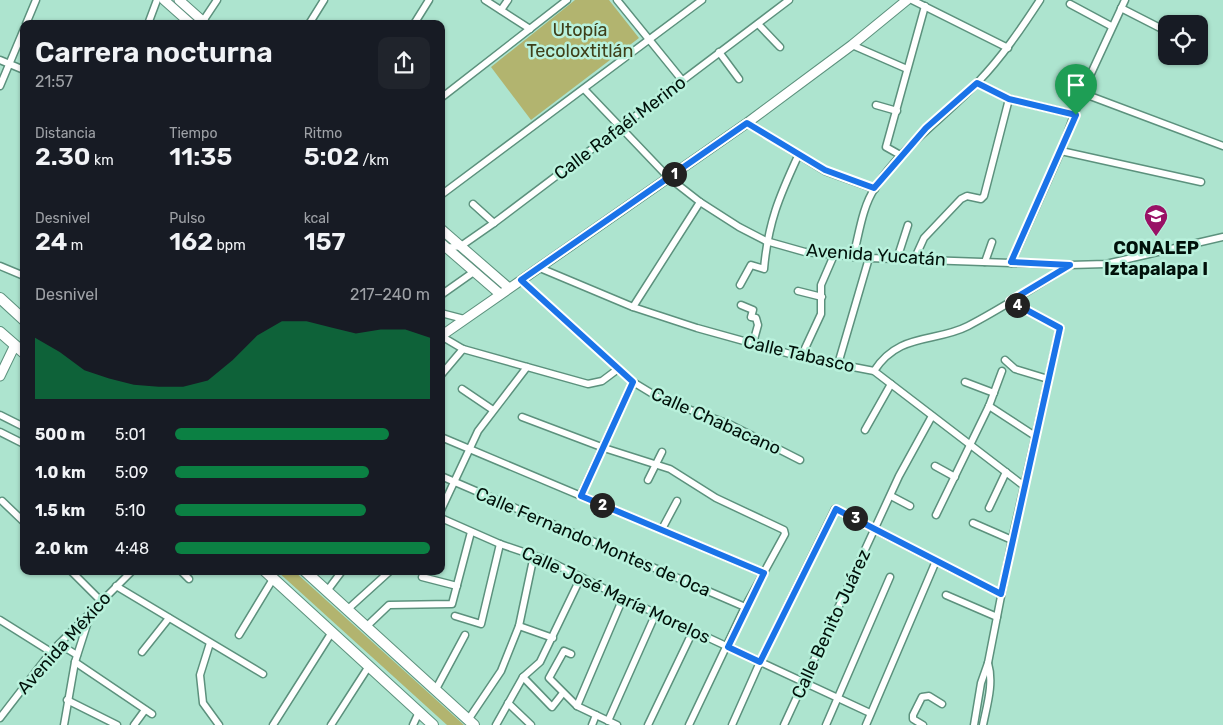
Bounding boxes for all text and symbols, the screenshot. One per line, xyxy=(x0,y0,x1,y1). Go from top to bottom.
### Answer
map controls xyxy=(1158,15,1208,65)
button: locate xyxy=(1158,15,1208,65)
park label: Utopía Tecoloxtitlán xyxy=(527,19,633,62)
text: Carrera nocturna xyxy=(35,36,273,69)
button: share xyxy=(378,37,430,89)
pin xyxy=(1055,64,1097,115)
street label: Calle Rafaél Merino xyxy=(550,71,690,185)
icon: arrive xyxy=(1062,71,1090,99)
text: 21:57 xyxy=(35,72,73,91)
text: Distancia xyxy=(35,125,96,142)
text: Tiempo xyxy=(169,125,217,142)
text: Ritmo xyxy=(304,125,342,142)
text: 2.30 xyxy=(35,142,91,171)
text: 11:35 xyxy=(169,142,232,171)
text: 5:02 xyxy=(304,142,359,171)
text: km xyxy=(91,152,114,169)
text: /km xyxy=(359,152,389,169)
pin: 1 xyxy=(662,162,686,186)
text: 1 xyxy=(671,166,678,183)
school or university icon: CONALEP Iztapalapa I xyxy=(1143,203,1169,237)
text: Desnivel xyxy=(35,210,90,227)
text: Pulso xyxy=(169,210,205,227)
text: kcal xyxy=(304,210,329,227)
text: 24 xyxy=(35,227,67,256)
text: 162 xyxy=(169,227,213,256)
text: 157 xyxy=(304,227,345,256)
text: m xyxy=(67,237,83,254)
text: bpm xyxy=(213,237,246,254)
place label: CONALEP Iztapalapa I xyxy=(1104,237,1208,280)
street label: Avenida Yucatán xyxy=(805,239,947,271)
text: Desnivel xyxy=(35,285,98,304)
text: 217–240 m xyxy=(350,285,430,304)
pin: 4 xyxy=(1004,292,1030,318)
text: 4 xyxy=(1013,297,1022,314)
street label: Calle Tabasco xyxy=(741,331,857,377)
street label: Calle Chabacano xyxy=(648,383,784,459)
text: 500 m xyxy=(35,425,85,444)
text: 5:01 xyxy=(115,425,146,444)
text: 1.0 km xyxy=(35,463,86,482)
text: 5:09 xyxy=(115,463,148,482)
street label: Calle Fernando Montes de Oca xyxy=(472,482,714,602)
pin: 2 xyxy=(590,492,614,518)
text: 2 xyxy=(598,497,607,514)
text: 1.5 km xyxy=(35,501,85,520)
text: 5:10 xyxy=(115,501,146,520)
pin: 3 xyxy=(842,506,868,530)
text: 3 xyxy=(851,510,860,527)
text: 2.0 km xyxy=(35,539,88,558)
text: 4:48 xyxy=(115,539,149,558)
street label: Calle José María Morelos xyxy=(518,542,714,648)
street label: Calle Benito Juárez xyxy=(787,546,875,702)
street label: Avenida México xyxy=(12,587,116,699)

